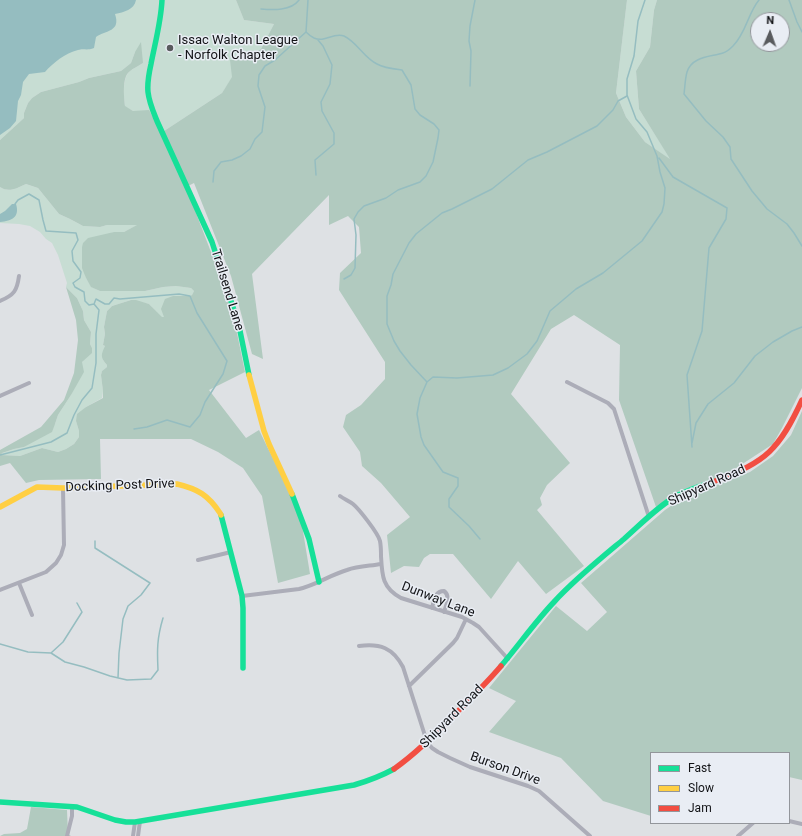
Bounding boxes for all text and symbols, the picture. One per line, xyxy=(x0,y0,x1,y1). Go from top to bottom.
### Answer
north arrow xyxy=(750,12,790,52)
text: N xyxy=(766,14,775,27)
place label: Issac Walton League - Norfolk Chapter xyxy=(178,33,298,64)
marker: Issac Walton League - Norfolk Chapter xyxy=(165,43,175,53)
street label: Trailsend Lane xyxy=(207,247,247,333)
street label: Shipyard Road xyxy=(666,462,748,510)
street label: Docking Post Drive xyxy=(65,476,175,496)
street label: Dunway Lane xyxy=(399,579,477,621)
street label: Shipyard Road xyxy=(417,682,487,752)
street label: Burson Drive xyxy=(468,749,542,789)
legend xyxy=(650,752,790,824)
text: Fast xyxy=(688,761,711,775)
text: Slow xyxy=(688,781,714,795)
text: Jam xyxy=(688,801,712,815)

